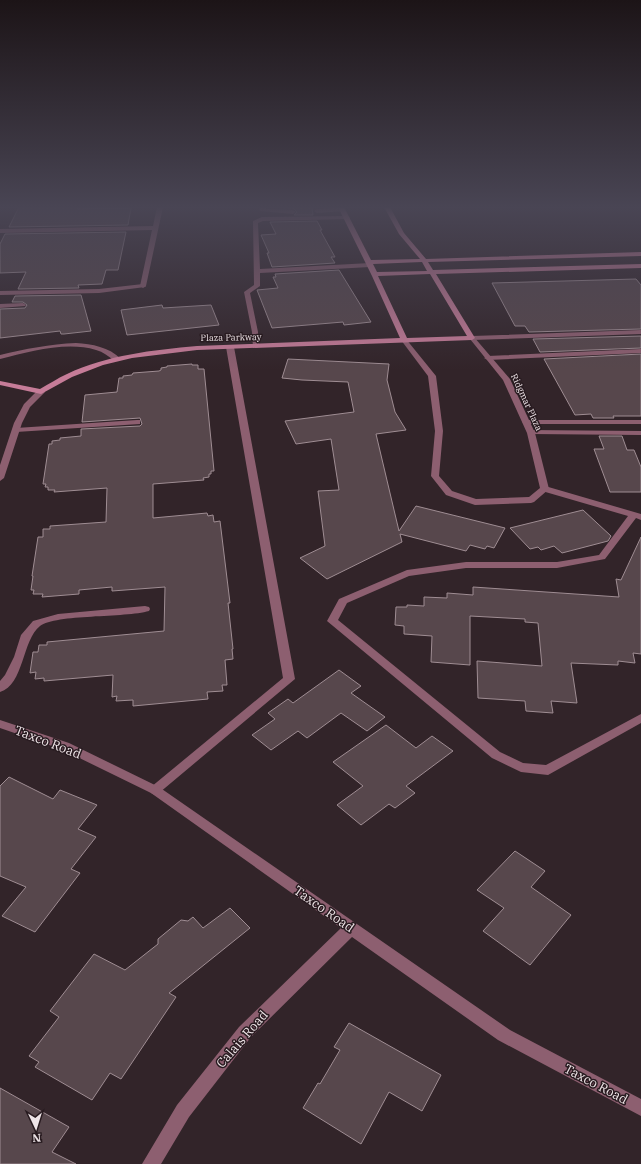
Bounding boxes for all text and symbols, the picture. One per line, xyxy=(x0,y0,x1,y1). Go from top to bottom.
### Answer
street label: Plaza Parkway xyxy=(200,331,262,343)
street label: Ridgmar Plaza xyxy=(509,372,545,432)
street label: Taxco Road xyxy=(12,722,84,763)
street label: Taxco Road xyxy=(290,882,358,936)
street label: Calais Road xyxy=(212,1007,272,1071)
street label: Taxco Road xyxy=(561,1060,631,1108)
north arrow xyxy=(16,1108,56,1148)
text: N xyxy=(32,1131,42,1145)

